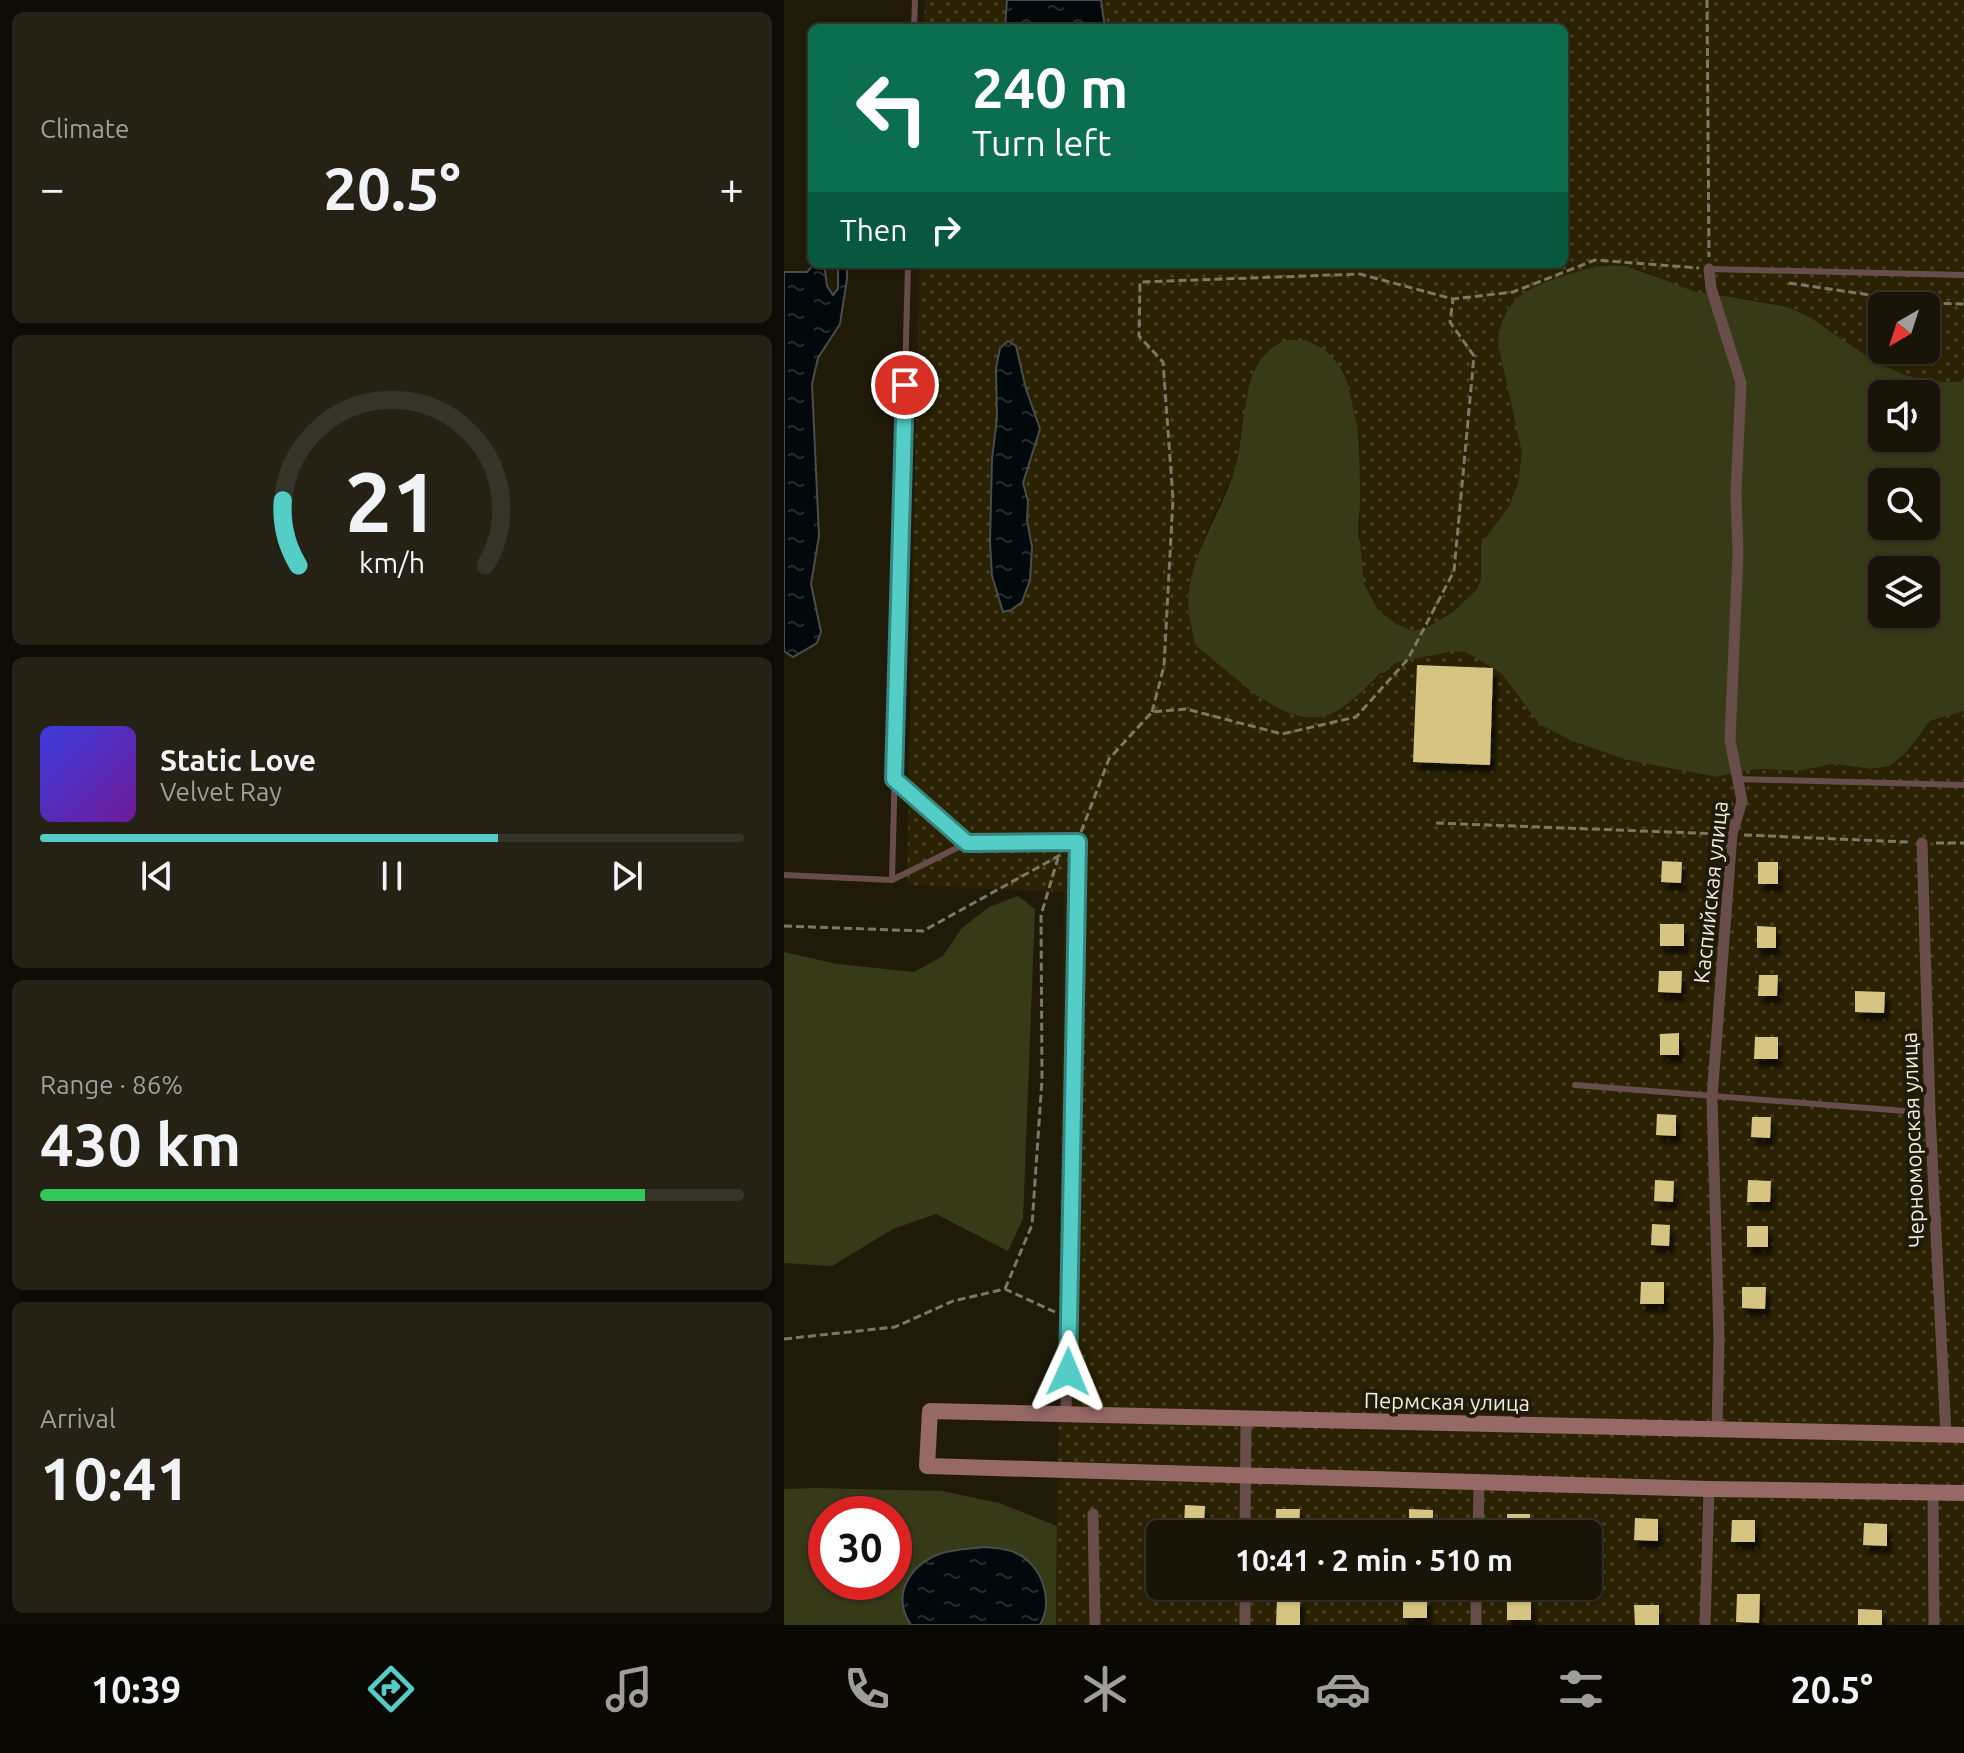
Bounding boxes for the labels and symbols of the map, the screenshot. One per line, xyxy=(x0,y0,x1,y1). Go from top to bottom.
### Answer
north arrow xyxy=(1868,292,1940,364)
pin xyxy=(871,351,939,419)
street label: Каспийская улица xyxy=(1688,799,1732,985)
street label: Черноморская улица xyxy=(1896,1032,1928,1248)
position arrow xyxy=(1026,1330,1110,1414)
street label: Пермская улица xyxy=(1364,1387,1530,1415)
speed limit sign: 30 xyxy=(808,1496,912,1600)

